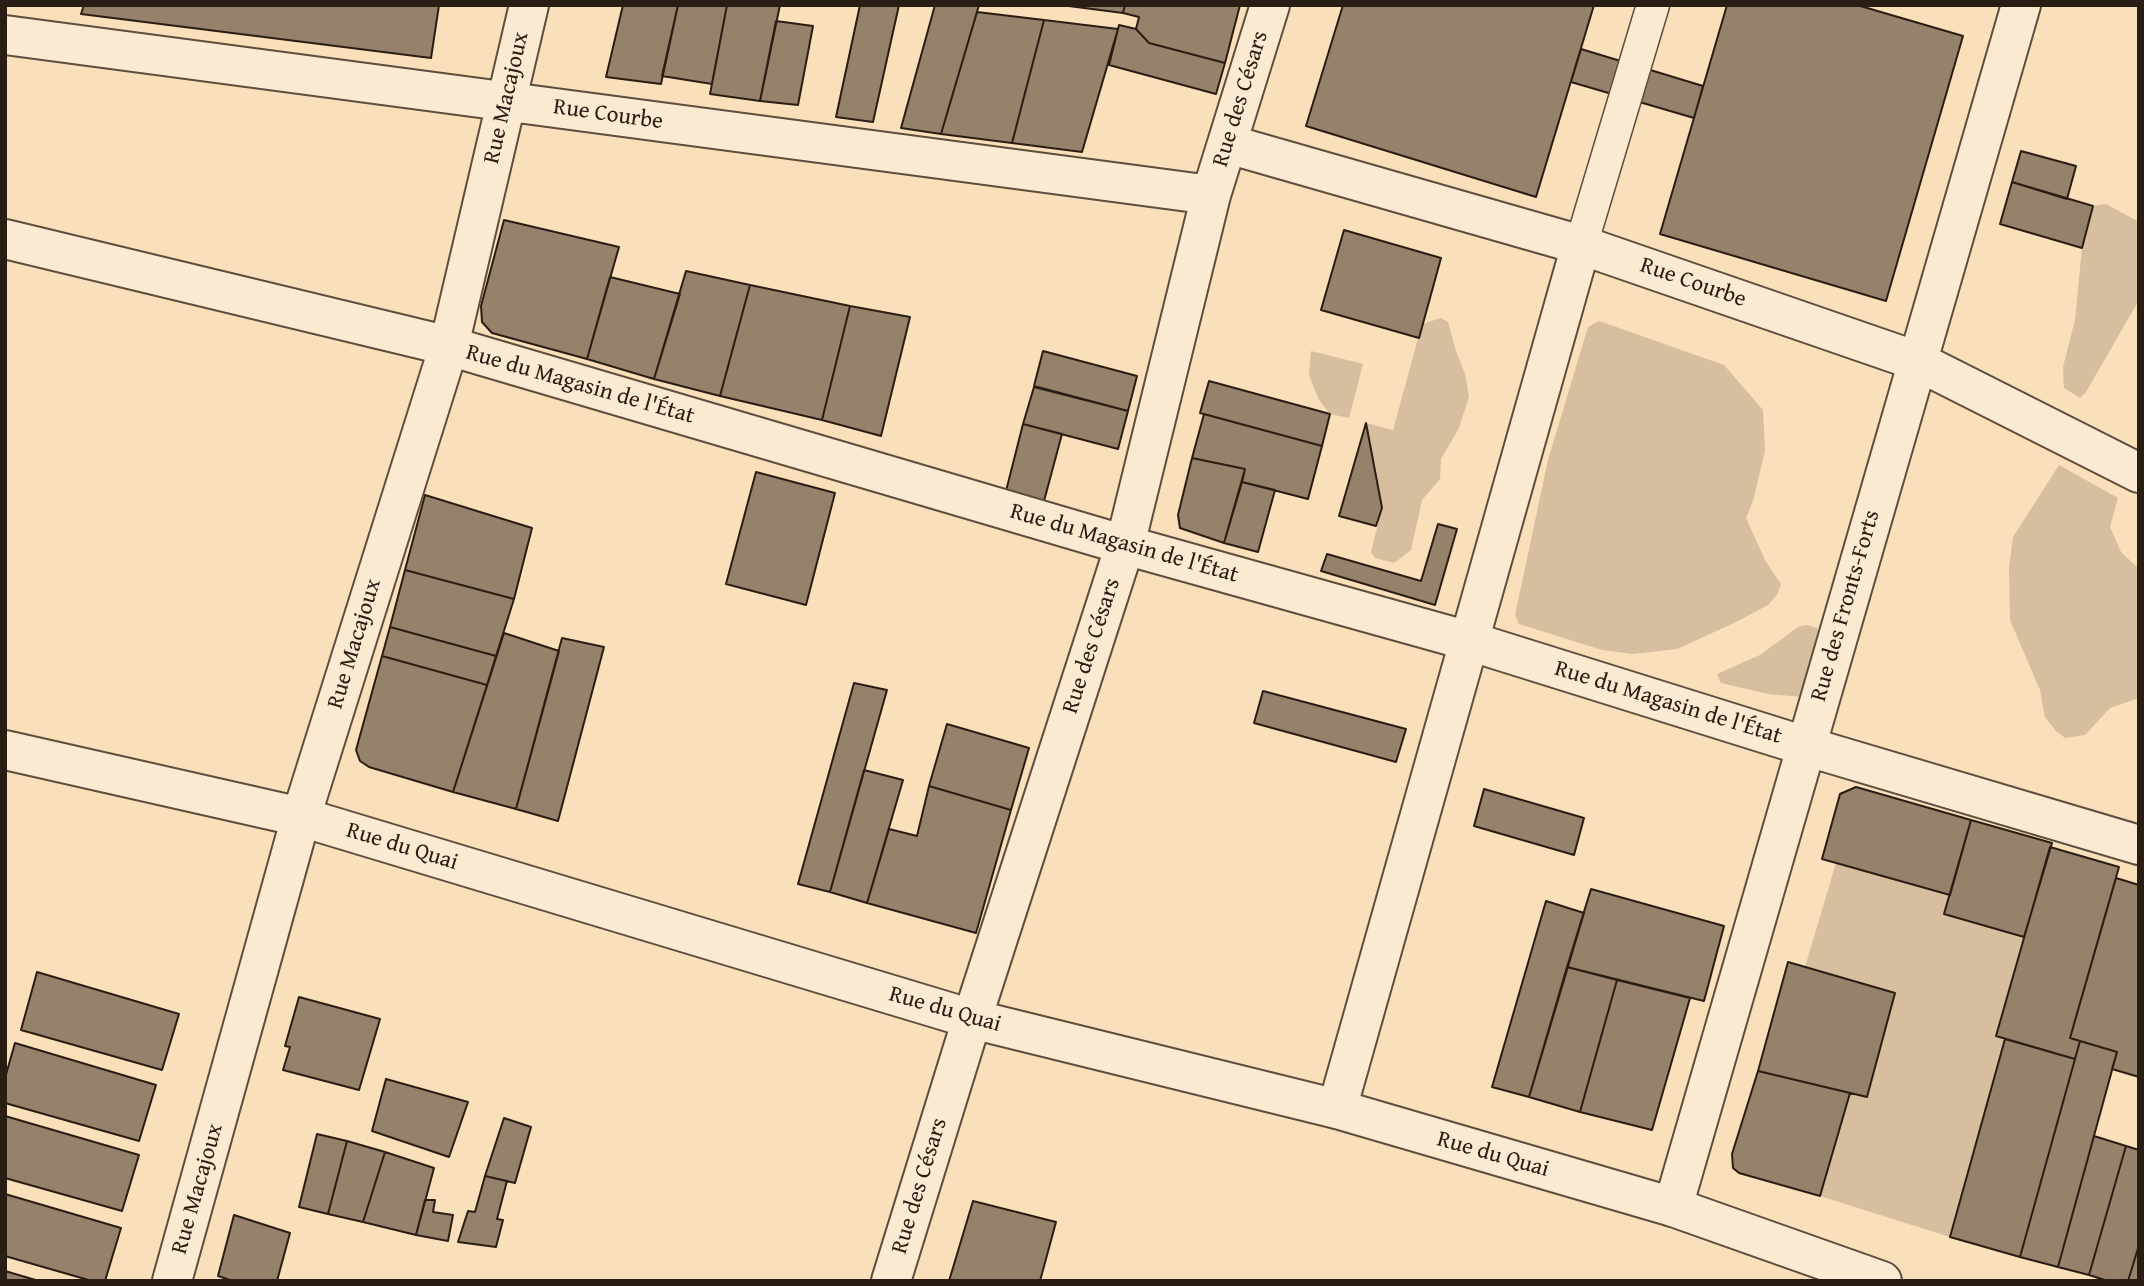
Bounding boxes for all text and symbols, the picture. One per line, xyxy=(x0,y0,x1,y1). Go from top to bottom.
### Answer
street label: Rue des Césars xyxy=(1207,28,1275,170)
street label: Rue Macajoux xyxy=(478,29,536,167)
street label: Rue Courbe xyxy=(551,94,665,136)
street label: Rue Courbe xyxy=(1636,252,1750,314)
street label: Rue du Magasin de l'État xyxy=(463,339,697,431)
street label: Rue du Magasin de l'État xyxy=(1007,498,1241,590)
street label: Rue des Fronts-Forts xyxy=(1805,507,1887,705)
street label: Rue des Césars xyxy=(1057,575,1127,717)
street label: Rue Macajoux xyxy=(322,576,388,712)
street label: Rue du Magasin de l'État xyxy=(1551,655,1785,751)
street label: Rue du Quai xyxy=(343,817,461,877)
street label: Rue du Quai xyxy=(886,981,1004,1039)
street label: Rue des Césars xyxy=(886,1115,954,1257)
street label: Rue Macajoux xyxy=(166,1121,230,1257)
street label: Rue du Quai xyxy=(1434,1126,1552,1184)

